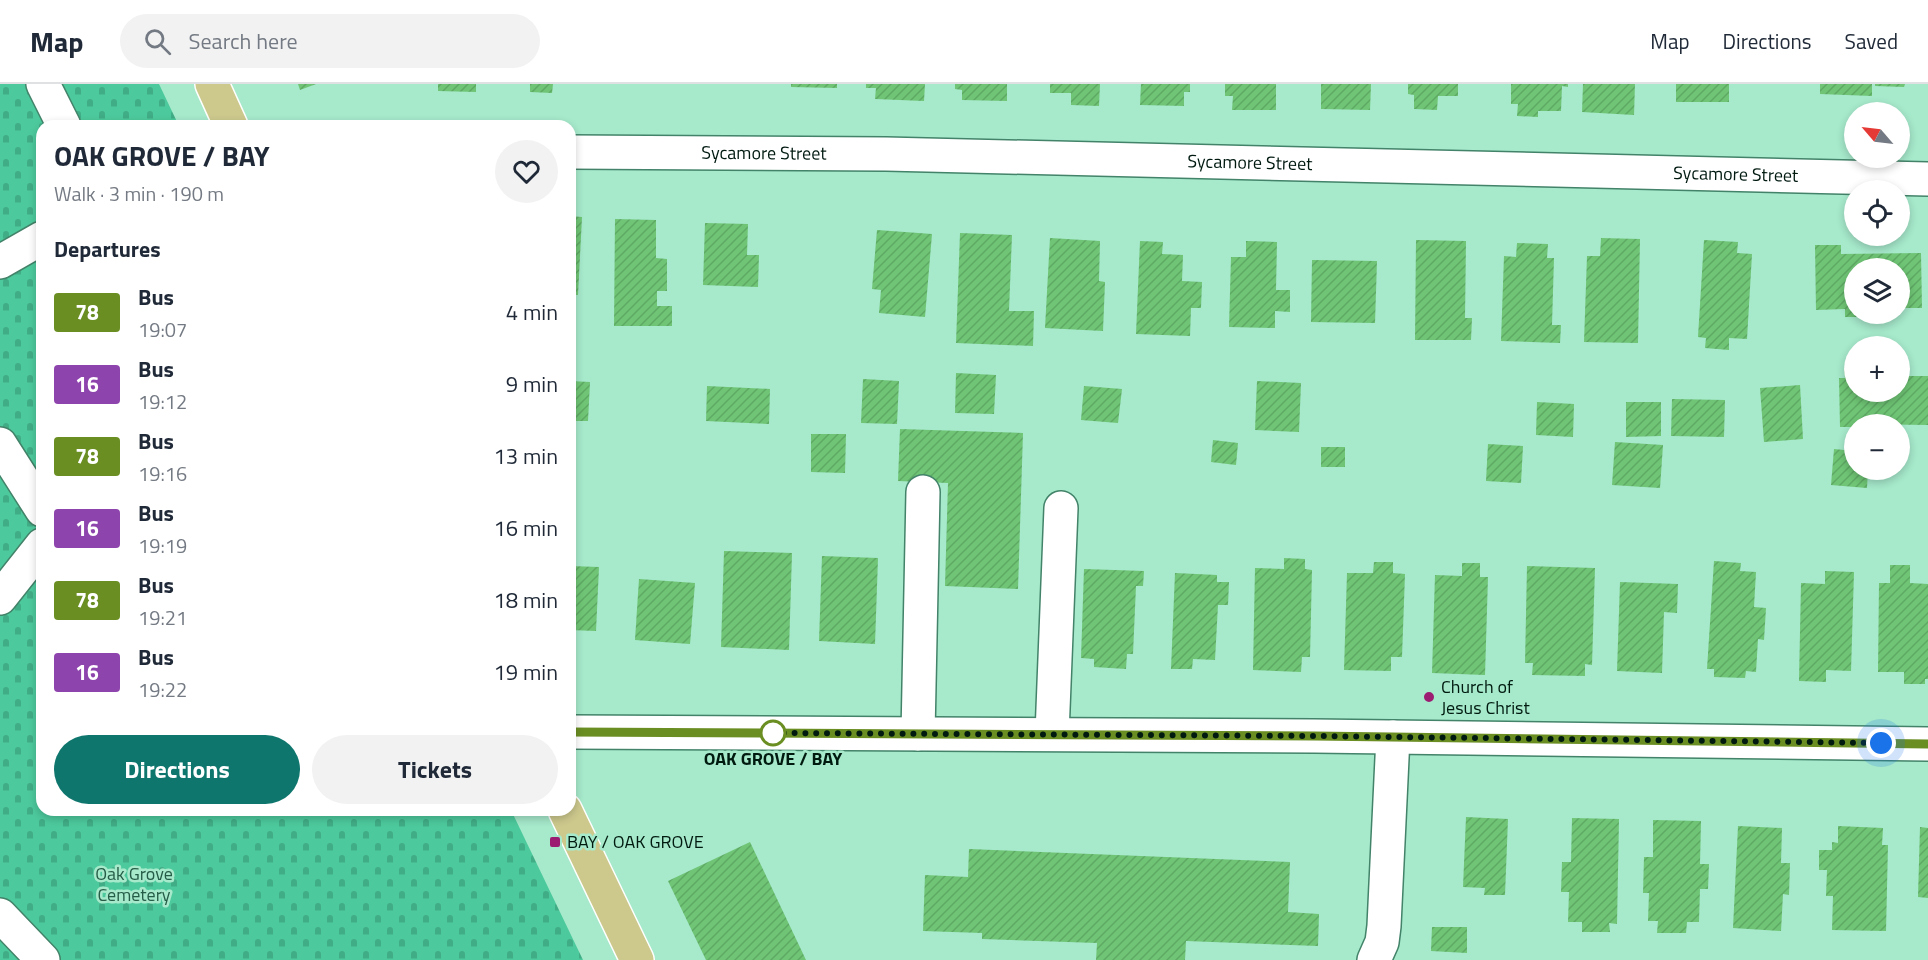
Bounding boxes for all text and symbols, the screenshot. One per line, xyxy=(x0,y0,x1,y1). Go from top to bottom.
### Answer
search box xyxy=(120,14,540,68)
text: Map xyxy=(30,20,84,63)
text: Search here xyxy=(189,24,298,58)
icon: search xyxy=(141,25,174,58)
text: Map xyxy=(1650,25,1690,57)
text: Directions xyxy=(1723,25,1812,57)
text: Saved xyxy=(1845,25,1898,57)
north arrow xyxy=(1844,102,1910,168)
map controls xyxy=(1844,102,1910,480)
text: OAK GROVE / BAY xyxy=(54,134,270,177)
street label: Sycamore Street xyxy=(701,139,827,167)
button: heart xyxy=(495,140,558,203)
street label: Sycamore Street xyxy=(1187,147,1313,177)
street label: Sycamore Street xyxy=(1673,159,1799,189)
text: Walk · 3 min · 190 m xyxy=(54,178,224,209)
button: locate xyxy=(1844,180,1910,246)
text: Departures xyxy=(54,232,161,266)
button: layers xyxy=(1844,258,1910,324)
text: Bus xyxy=(138,280,174,314)
text: 4 min xyxy=(506,295,558,329)
text: 78 xyxy=(75,296,99,328)
text: 19:07 xyxy=(138,314,187,345)
button: + xyxy=(1844,336,1910,402)
text: Bus xyxy=(138,352,174,386)
text: 9 min xyxy=(506,367,558,401)
text: 16 xyxy=(75,368,99,400)
text: 19:12 xyxy=(138,386,187,417)
button: − xyxy=(1844,414,1910,480)
text: Bus xyxy=(138,424,174,458)
text: 13 min xyxy=(493,439,558,473)
text: 78 xyxy=(75,440,99,472)
text: 19:16 xyxy=(138,458,187,489)
text: Bus xyxy=(138,496,174,530)
text: 16 min xyxy=(493,511,558,545)
text: 16 xyxy=(75,512,99,544)
text: 19:19 xyxy=(138,530,187,561)
text: Bus xyxy=(138,568,174,602)
text: 18 min xyxy=(493,583,558,617)
text: 78 xyxy=(75,584,99,616)
text: 19:21 xyxy=(138,602,187,633)
text: Bus xyxy=(138,640,174,674)
text: 19 min xyxy=(493,655,558,689)
text: 16 xyxy=(75,656,99,688)
place label: Church of Jesus Christ xyxy=(1441,673,1530,721)
text: 19:22 xyxy=(138,674,187,705)
marker: Church of Jesus Christ xyxy=(1422,690,1436,704)
marker: OAK GROVE / BAY xyxy=(760,720,786,746)
your location xyxy=(1866,728,1896,758)
button: Directions xyxy=(54,735,300,804)
button: Tickets xyxy=(312,735,558,804)
place label: OAK GROVE / BAY xyxy=(704,745,843,772)
place label: BAY / OAK GROVE xyxy=(567,828,704,855)
marker: BAY / OAK GROVE xyxy=(548,835,562,849)
park label: Oak Grove Cemetery xyxy=(95,860,173,908)

